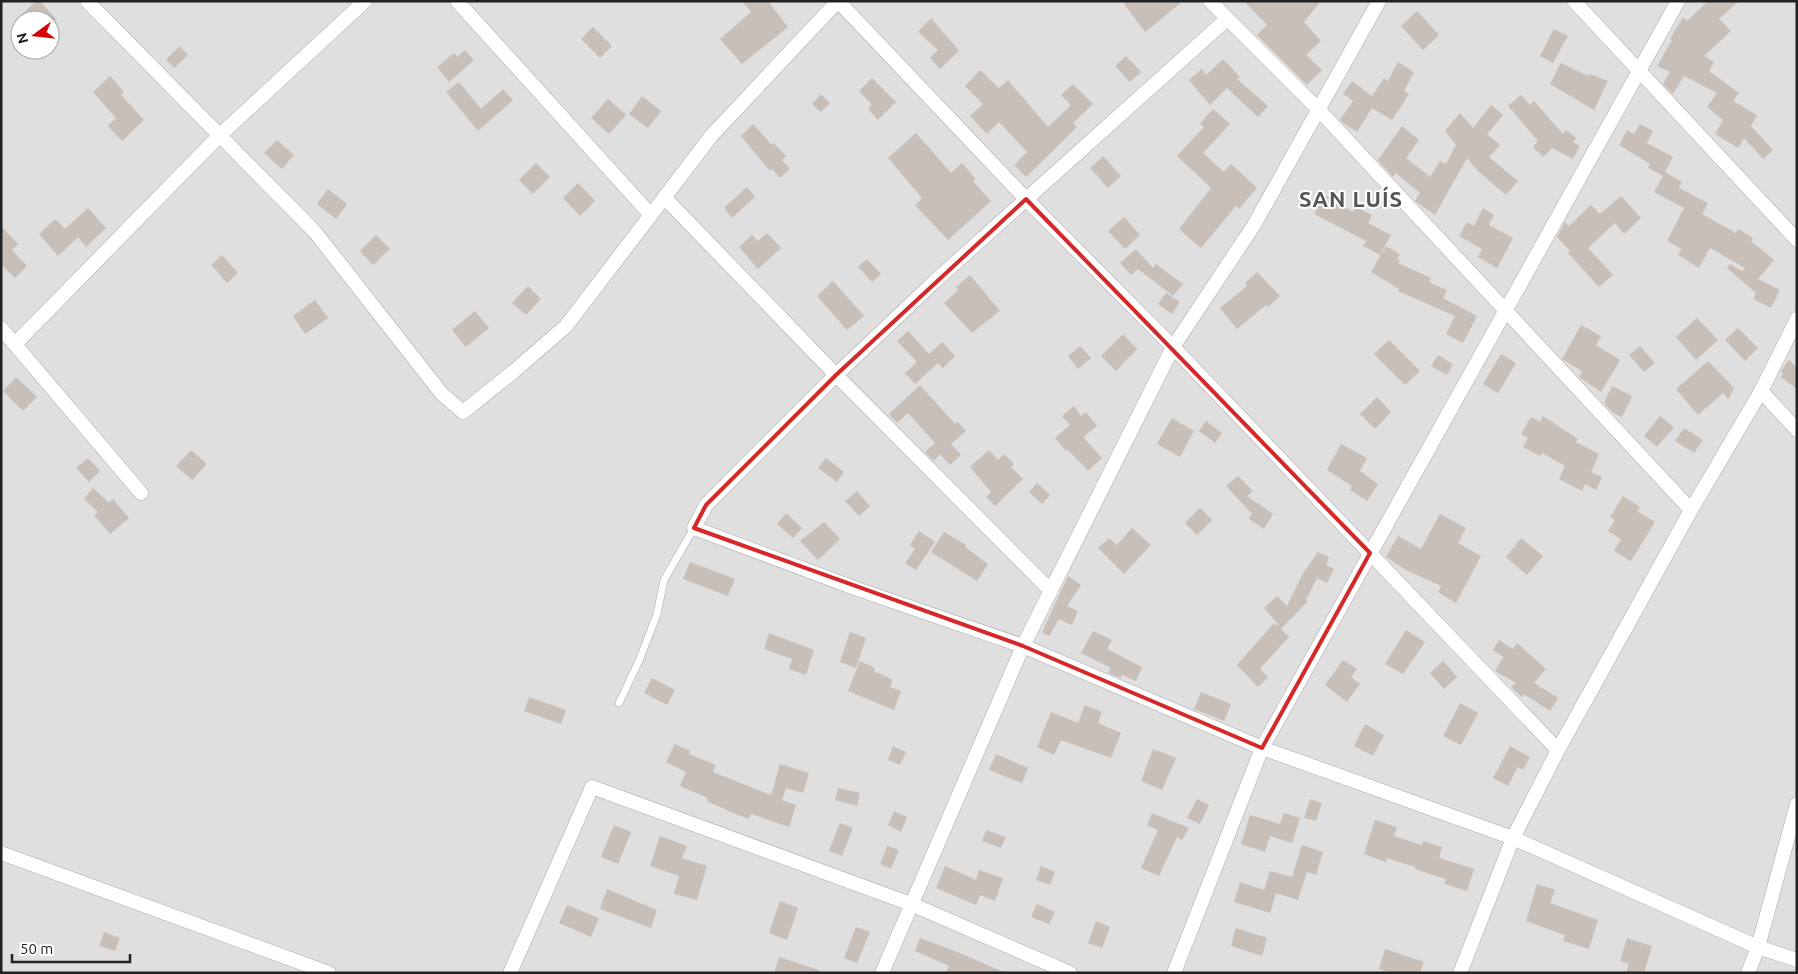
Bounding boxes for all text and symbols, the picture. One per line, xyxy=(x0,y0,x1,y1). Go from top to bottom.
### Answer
north arrow xyxy=(10,10,60,60)
text: N xyxy=(13,31,32,45)
district label: SAN LUÍS xyxy=(1299,186,1403,211)
scale bar xyxy=(12,932,130,964)
text: 50 m xyxy=(20,940,53,957)

